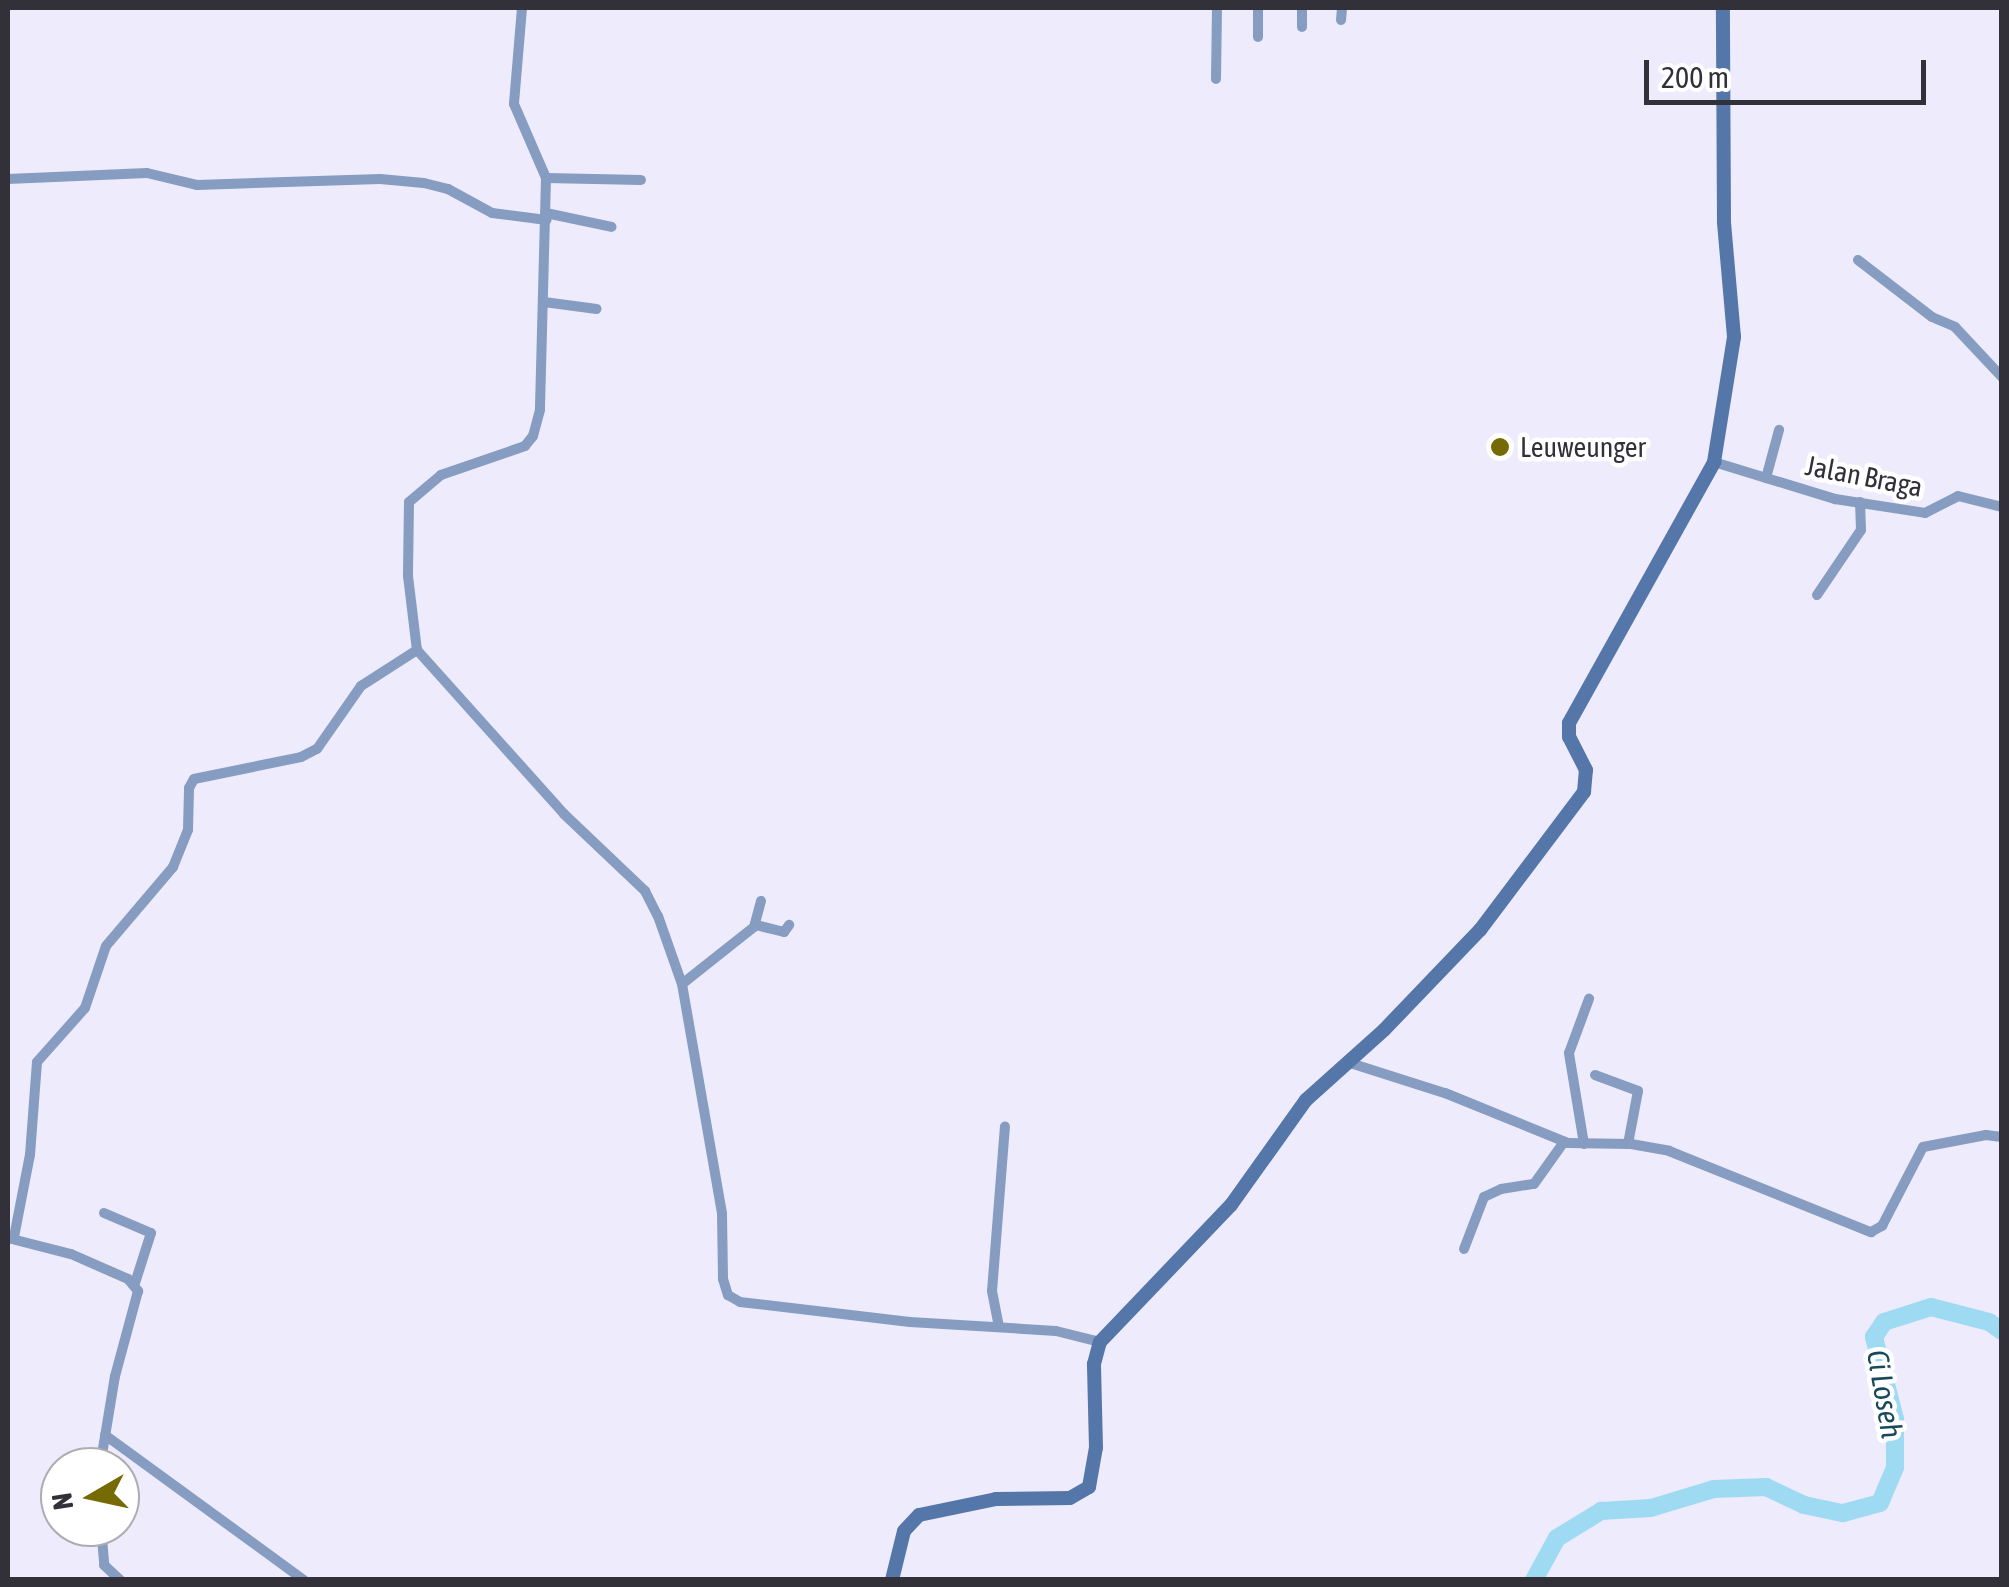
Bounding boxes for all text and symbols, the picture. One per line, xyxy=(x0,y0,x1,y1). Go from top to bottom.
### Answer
scale bar xyxy=(1649,40,1932,102)
text: 200 m xyxy=(1661,60,1729,94)
place label: Leuweunger xyxy=(1520,430,1646,464)
marker: Leuweunger xyxy=(1489,436,1511,458)
street label: Jalan Braga xyxy=(1803,448,1925,504)
water label: Ci Loseh xyxy=(1860,1347,1910,1441)
north arrow xyxy=(40,1447,140,1547)
text: N xyxy=(45,1491,79,1512)

